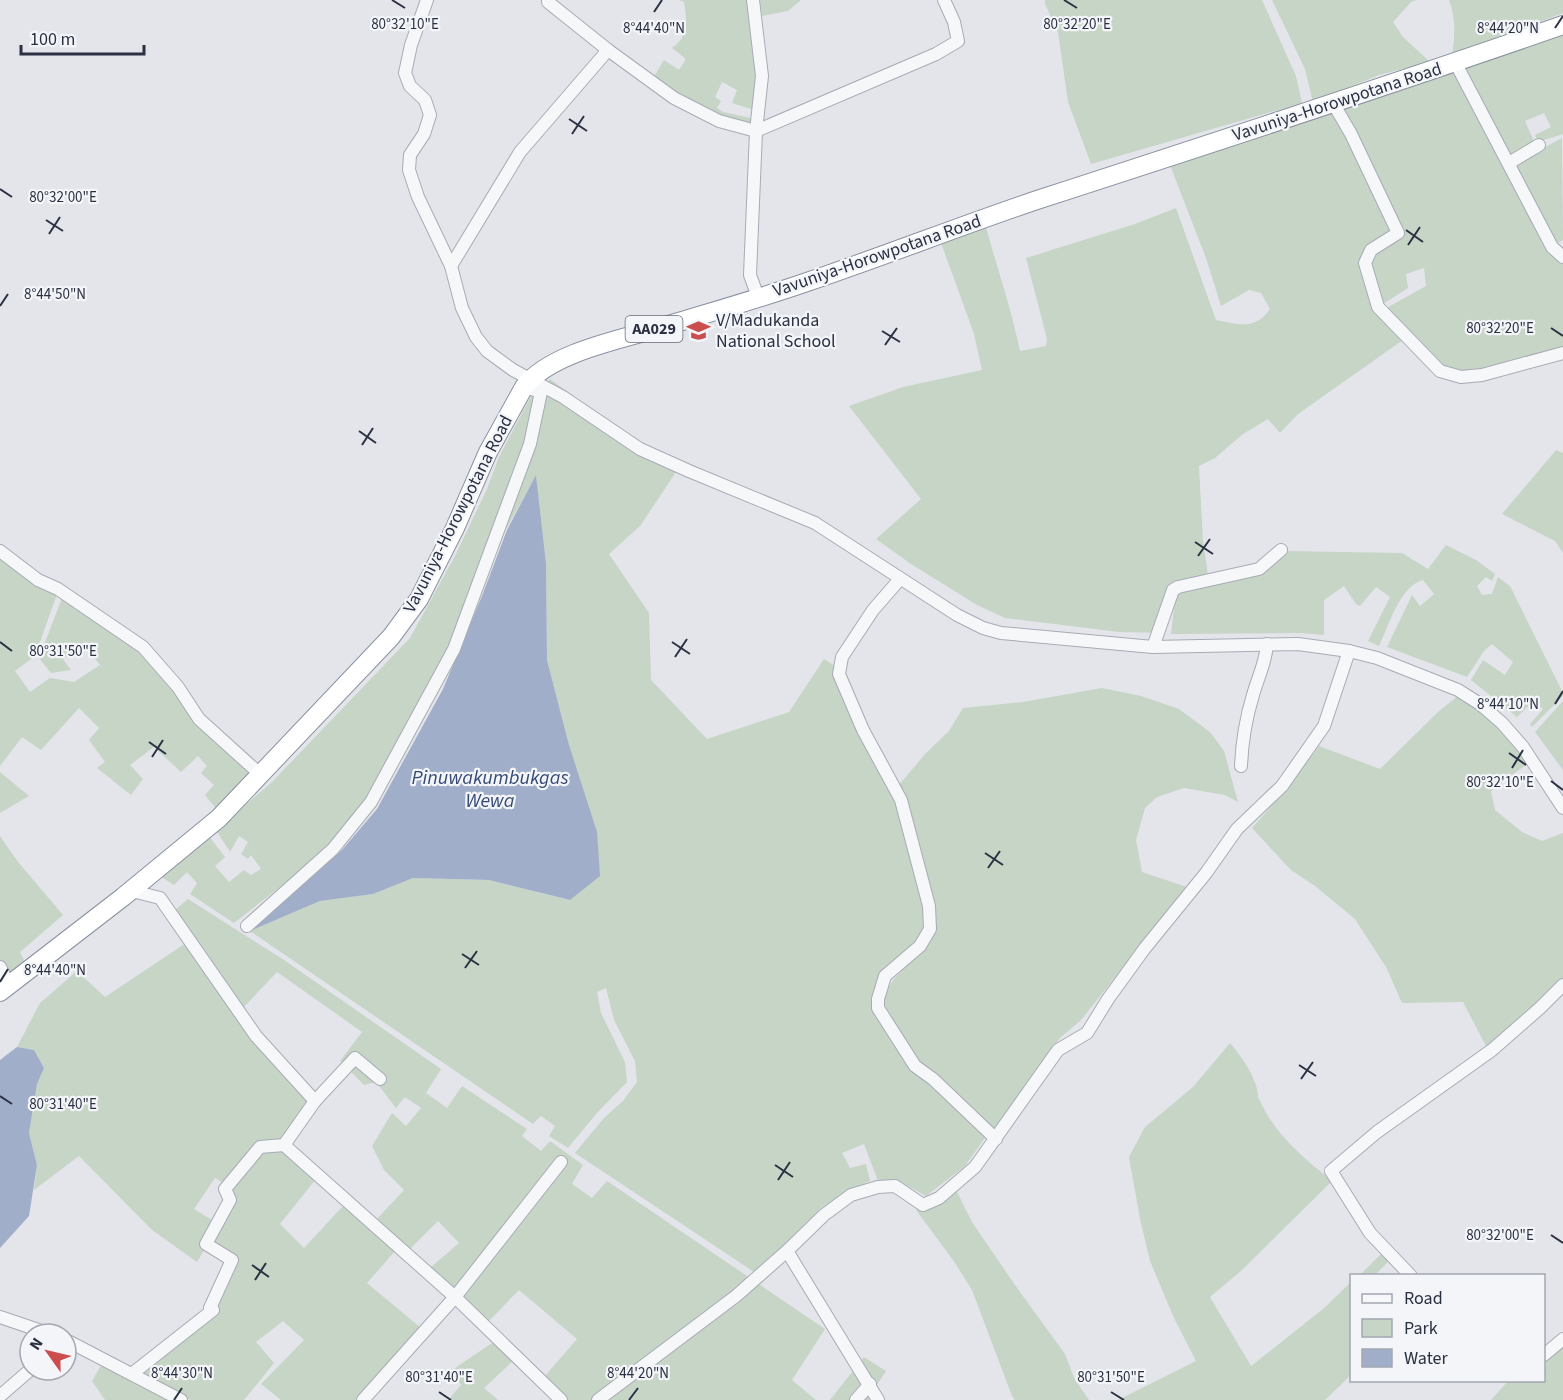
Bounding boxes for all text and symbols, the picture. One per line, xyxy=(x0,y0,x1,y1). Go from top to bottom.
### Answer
text: 80°32'10"E xyxy=(371,14,439,35)
text: 80°32'20"E xyxy=(1043,14,1111,35)
scale bar xyxy=(21,18,144,56)
text: 8°44'40"N xyxy=(623,18,685,39)
text: 8°44'20"N xyxy=(1477,18,1539,39)
text: 100 m xyxy=(30,27,75,52)
street label: Vavuniya-Horowpotana Road xyxy=(1229,56,1445,148)
text: 80°32'00"E xyxy=(29,187,97,208)
street label: Vavuniya-Horowpotana Road xyxy=(770,209,984,303)
text: 8°44'50"N xyxy=(24,284,86,305)
place label: V/Madukanda National School xyxy=(716,308,836,354)
road number: AA029 xyxy=(626,316,682,342)
school or university icon: V/Madukanda National School xyxy=(685,317,711,343)
text: 80°32'20"E xyxy=(1466,318,1534,339)
street label: Vavuniya-Horowpotana Road xyxy=(397,411,519,617)
text: 80°31'50"E xyxy=(29,641,97,662)
text: 8°44'10"N xyxy=(1477,694,1539,715)
water label: Pinuwakumbukgas Wewa xyxy=(412,764,568,815)
text: 80°32'10"E xyxy=(1466,772,1534,793)
text: 8°44'40"N xyxy=(24,960,86,981)
text: 80°31'40"E xyxy=(29,1094,97,1115)
text: 80°32'00"E xyxy=(1466,1225,1534,1246)
legend xyxy=(1350,1274,1545,1382)
text: Road xyxy=(1404,1286,1443,1311)
text: Park xyxy=(1404,1316,1438,1341)
north arrow xyxy=(18,1322,78,1382)
text: N xyxy=(24,1334,48,1355)
text: Water xyxy=(1404,1346,1448,1371)
text: 8°44'30"N xyxy=(151,1363,213,1384)
text: 8°44'20"N xyxy=(607,1363,669,1384)
text: 80°31'40"E xyxy=(405,1367,473,1388)
text: 80°31'50"E xyxy=(1077,1367,1145,1388)

